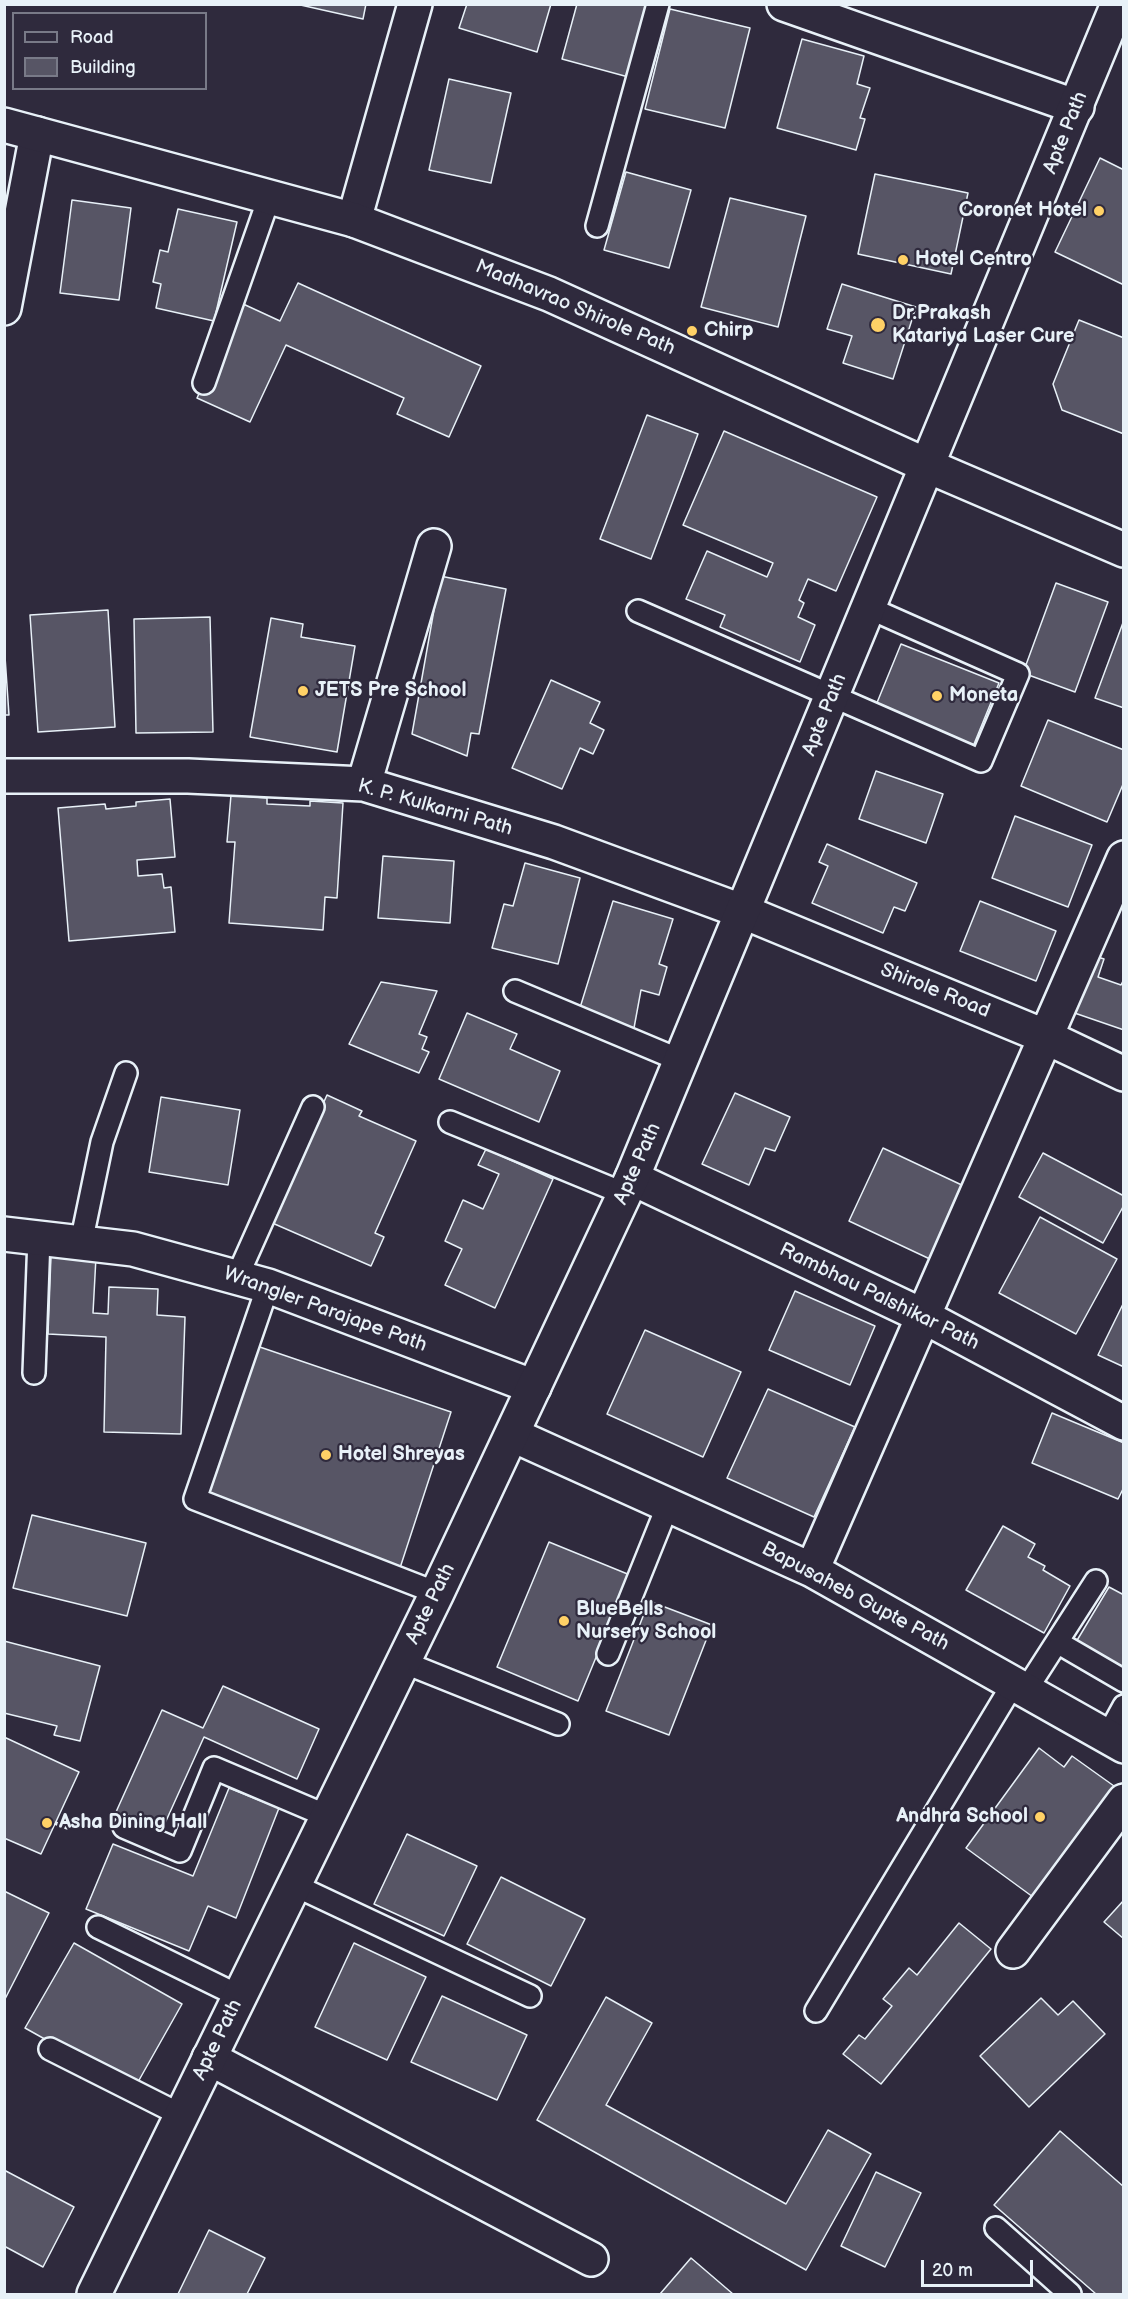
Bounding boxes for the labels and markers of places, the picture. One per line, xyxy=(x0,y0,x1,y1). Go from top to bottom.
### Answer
place label: Coronet Hotel xyxy=(959,199,1087,223)
marker: Coronet Hotel xyxy=(1092,204,1106,218)
place label: Hotel Centro xyxy=(915,248,1032,272)
marker: Hotel Centro xyxy=(896,253,910,267)
place label: Dr.Prakash Katariya Laser Cure xyxy=(892,302,1075,349)
marker: Dr.Prakash Katariya Laser Cure xyxy=(869,316,887,334)
place label: Chirp xyxy=(704,319,753,343)
marker: Chirp xyxy=(685,324,699,338)
place label: JETS Pre School xyxy=(315,679,467,703)
marker: JETS Pre School xyxy=(296,684,310,698)
place label: Moneta xyxy=(949,684,1018,708)
marker: Moneta xyxy=(930,689,944,703)
place label: Hotel Shreyas xyxy=(338,1443,465,1467)
marker: Hotel Shreyas xyxy=(319,1448,333,1462)
place label: BlueBells Nursery School xyxy=(576,1598,716,1645)
marker: BlueBells Nursery School xyxy=(557,1614,571,1628)
place label: Andhra School xyxy=(896,1805,1028,1829)
marker: Andhra School xyxy=(1033,1810,1047,1824)
place label: Asha Dining Hall xyxy=(59,1811,207,1835)
marker: Asha Dining Hall xyxy=(40,1816,54,1830)

